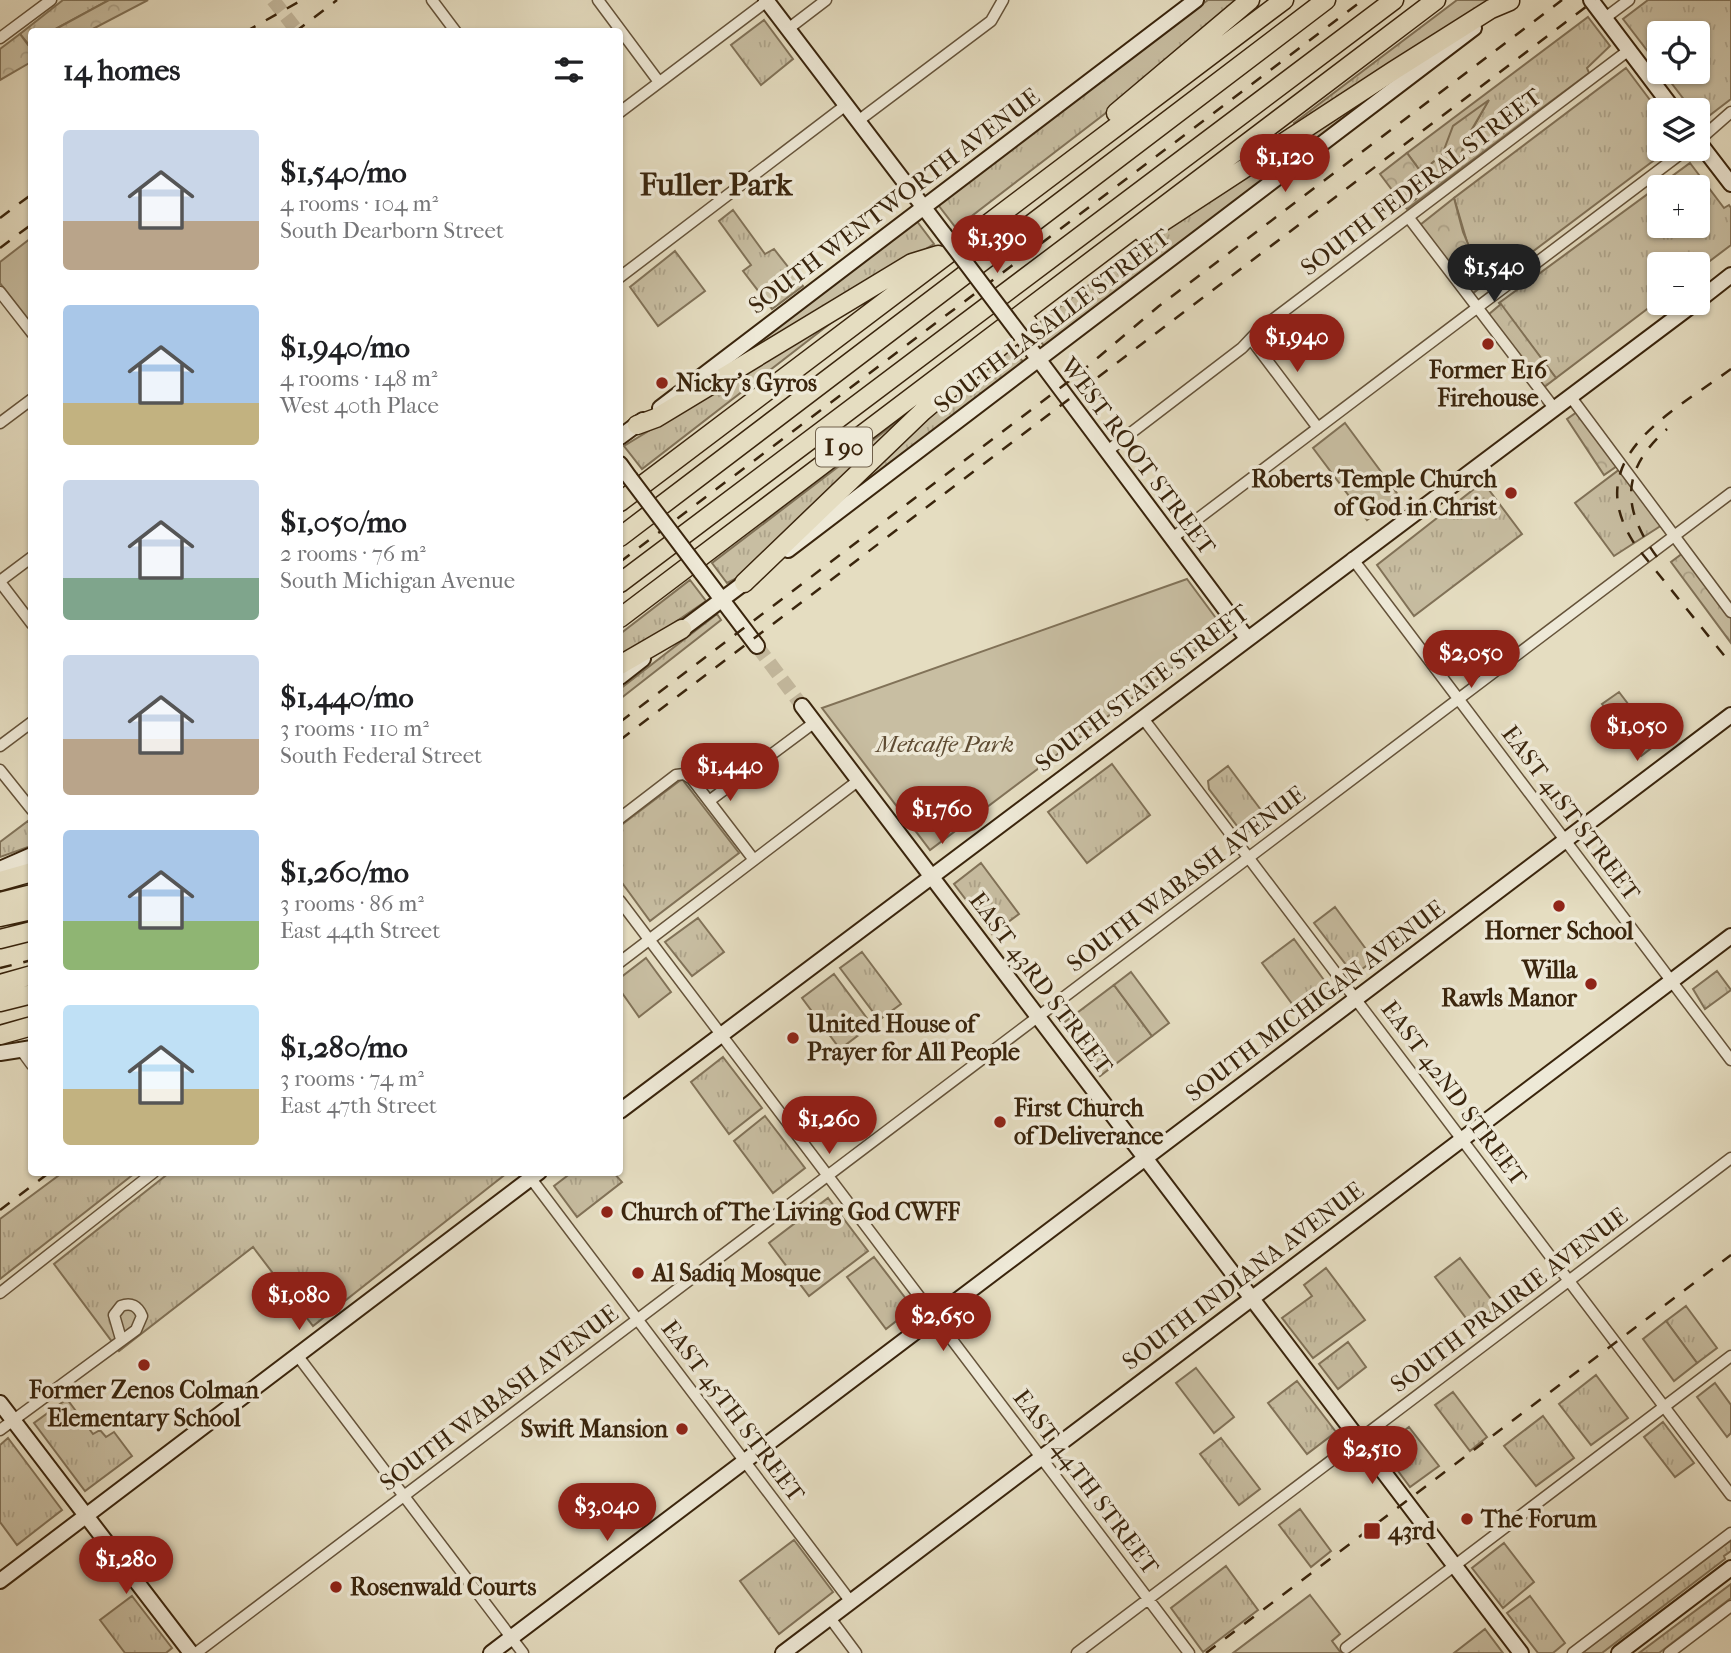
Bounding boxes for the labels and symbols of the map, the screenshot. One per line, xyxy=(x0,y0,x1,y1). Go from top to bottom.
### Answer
street label: SOUTH WENTWORTH AVENUE xyxy=(743,82,1045,320)
street label: SOUTH FEDERAL STREET xyxy=(1295,82,1547,282)
pin: $1,120 xyxy=(1228,134,1342,194)
district label: Fuller Park xyxy=(640,166,794,203)
pin: $1,390 xyxy=(940,216,1054,275)
street label: SOUTH LASALLE STREET xyxy=(928,223,1176,419)
pin: $1,540 xyxy=(1437,244,1551,304)
pin: $1,940 xyxy=(1240,314,1354,374)
marker: Former E16 Firehouse xyxy=(1480,336,1496,352)
street label: WEST ROOT STREET xyxy=(1054,351,1222,561)
place label: Former E16 Firehouse xyxy=(1428,356,1548,412)
place label: Nicky's Gyros xyxy=(676,369,817,397)
marker: Nicky's Gyros xyxy=(654,375,670,391)
road number: I 90 xyxy=(816,428,872,466)
place label: Roberts Temple Church of God in Christ xyxy=(1251,465,1498,521)
marker: Roberts Temple Church of God in Christ xyxy=(1503,485,1519,501)
street label: SOUTH STATE STREET xyxy=(1030,598,1255,777)
pin: $2,050 xyxy=(1414,630,1528,690)
pin: $1,050 xyxy=(1580,704,1694,763)
street label: EAST 41ST STREET xyxy=(1496,720,1646,907)
park label: Metcalfe Park xyxy=(874,730,1014,758)
pin: $1,440 xyxy=(673,744,787,803)
street label: SOUTH WABASH AVENUE xyxy=(1061,780,1311,978)
pin: $1,760 xyxy=(885,786,999,846)
street label: EAST 43RD STREET xyxy=(964,887,1119,1080)
street label: SOUTH MICHIGAN AVENUE xyxy=(1180,894,1450,1108)
marker: Horner School xyxy=(1551,898,1567,914)
place label: Horner School xyxy=(1485,917,1634,945)
place label: Willa Rawls Manor xyxy=(1441,956,1578,1012)
marker: Willa Rawls Manor xyxy=(1583,976,1599,992)
street label: EAST 42ND STREET xyxy=(1376,995,1533,1191)
place label: United House of Prayer for All People xyxy=(806,1010,1020,1066)
marker: United House of Prayer for All People xyxy=(785,1030,801,1046)
place label: First Church of Deliverance xyxy=(1013,1094,1164,1150)
pin: $1,260 xyxy=(772,1096,886,1156)
marker: First Church of Deliverance xyxy=(992,1114,1008,1130)
street label: SOUTH INDIANA AVENUE xyxy=(1117,1176,1369,1376)
place label: Church of The Living God CWFF xyxy=(621,1198,960,1226)
street label: SOUTH PRAIRIE AVENUE xyxy=(1385,1202,1633,1398)
marker: Church of The Living God CWFF xyxy=(599,1204,615,1220)
place label: Al Sadiq Mosque xyxy=(650,1259,821,1287)
marker: Al Sadiq Mosque xyxy=(630,1265,646,1281)
pin: $1,080 xyxy=(242,1272,356,1332)
pin: $2,650 xyxy=(886,1294,1000,1353)
street label: SOUTH WABASH AVENUE xyxy=(374,1299,624,1497)
street label: EAST 45TH STREET xyxy=(656,1315,811,1508)
marker: Former Zenos Colman Elementary School xyxy=(136,1357,152,1373)
place label: Former Zenos Colman Elementary School xyxy=(28,1376,260,1432)
street label: EAST 44TH STREET xyxy=(1007,1384,1165,1581)
place label: Swift Mansion xyxy=(521,1415,669,1443)
marker: Swift Mansion xyxy=(674,1421,690,1437)
pin: $2,510 xyxy=(1315,1426,1429,1486)
pin: $3,040 xyxy=(550,1484,664,1543)
place label: The Forum xyxy=(1480,1505,1598,1533)
marker: The Forum xyxy=(1459,1511,1475,1527)
place label: 43rd xyxy=(1387,1517,1436,1546)
marker: 43rd xyxy=(1362,1521,1382,1541)
pin: $1,280 xyxy=(69,1536,183,1596)
place label: Rosenwald Courts xyxy=(350,1573,536,1601)
marker: Rosenwald Courts xyxy=(328,1579,344,1595)

